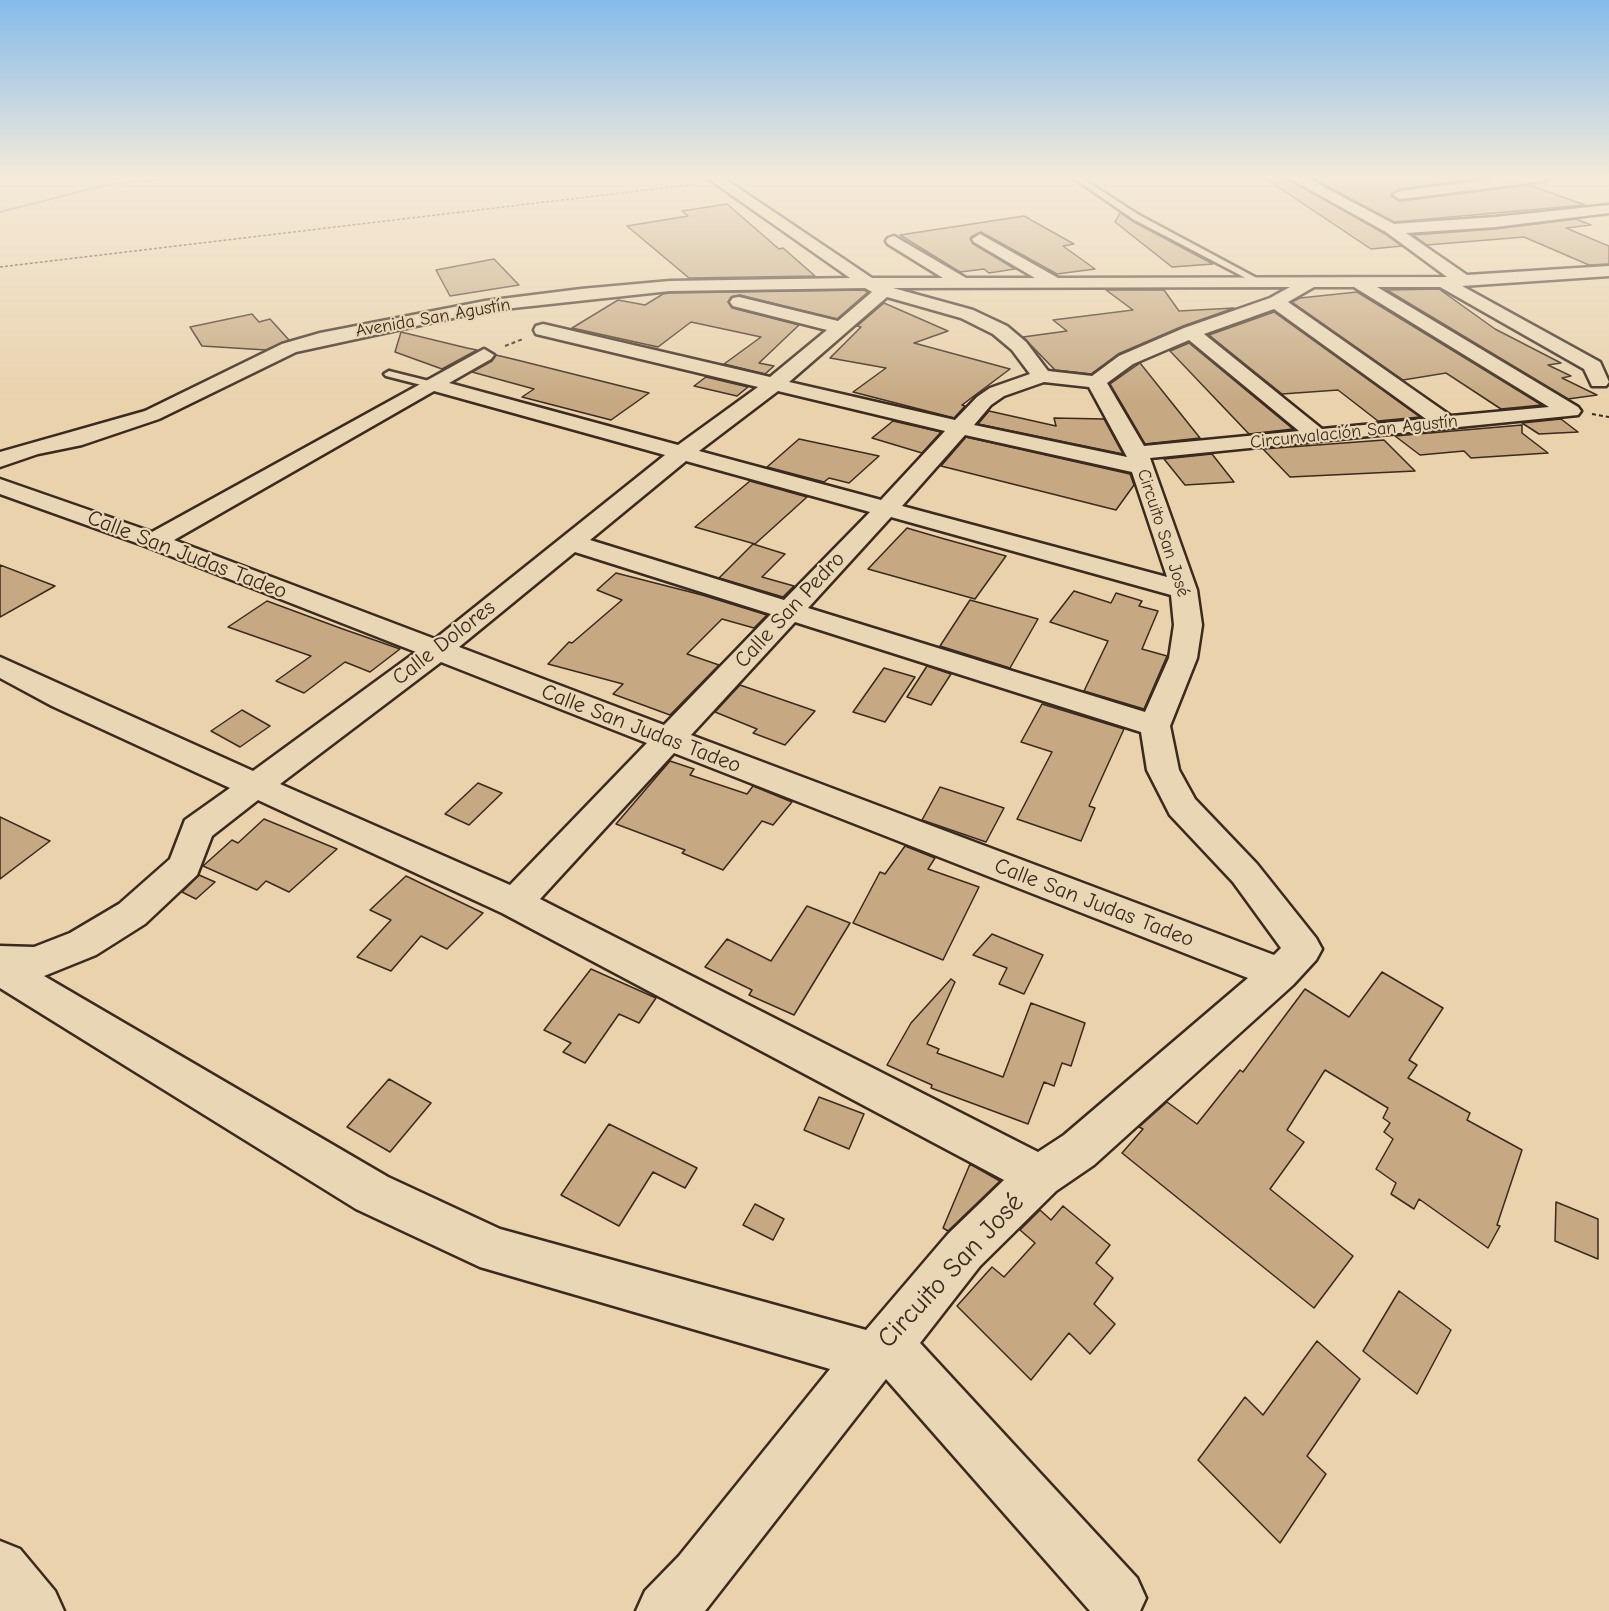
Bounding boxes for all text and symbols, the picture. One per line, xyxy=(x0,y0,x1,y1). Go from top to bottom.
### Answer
street label: Avenida San Agustín xyxy=(354,294,512,342)
street label: Circunvalación San Agustín xyxy=(1249,410,1459,454)
street label: Circuito San José xyxy=(1132,466,1194,600)
street label: Calle San Judas Tadeo xyxy=(83,505,291,605)
street label: Calle San Pedro xyxy=(729,546,851,674)
street label: Calle Dolores xyxy=(387,595,501,691)
street label: Calle San Judas Tadeo xyxy=(537,679,745,779)
street label: Calle San Judas Tadeo xyxy=(990,853,1198,953)
street label: Circuito San José xyxy=(871,1187,1031,1355)

